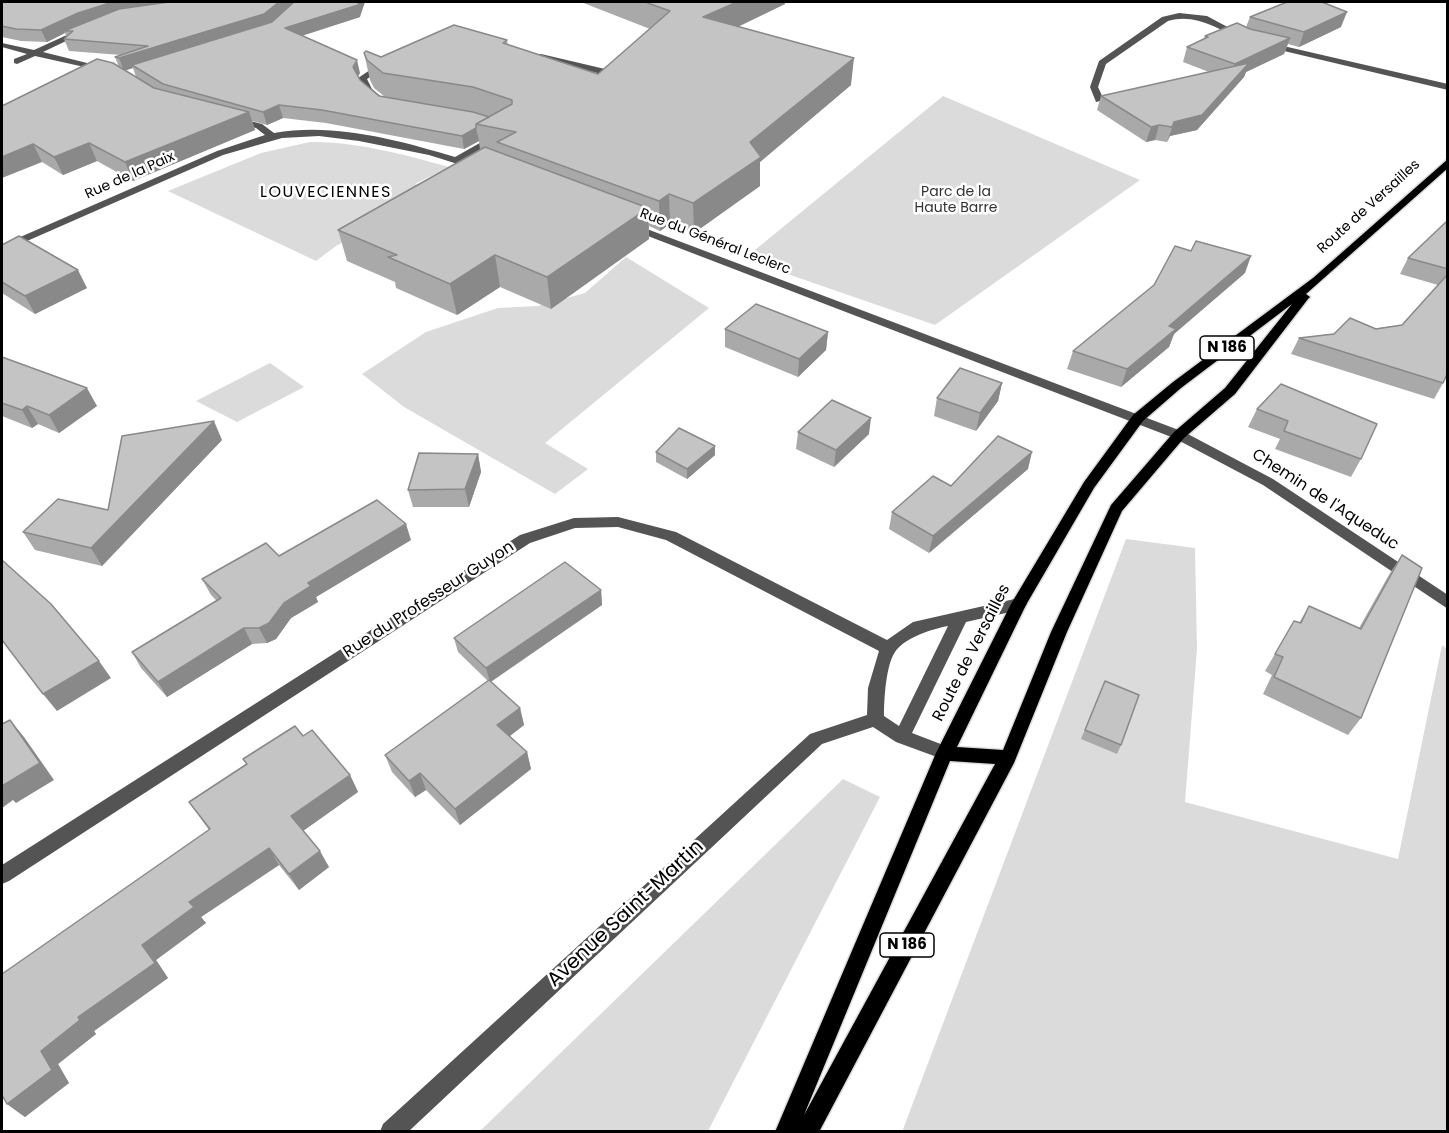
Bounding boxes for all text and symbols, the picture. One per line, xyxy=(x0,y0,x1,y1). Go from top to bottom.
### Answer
street label: Rue de la Paix xyxy=(83,149,177,203)
street label: Route de Versailles xyxy=(1314,156,1424,258)
district label: LOUVECIENNES xyxy=(260,183,392,203)
park label: Parc de la Haute Barre xyxy=(915,184,997,216)
street label: Rue du Général Leclerc xyxy=(637,205,793,279)
road number: N 186 xyxy=(1200,336,1254,360)
street label: Chemin de l'Aqueduc xyxy=(1248,445,1402,555)
street label: Rue du Professeur Guyon xyxy=(340,538,518,662)
street label: Route de Versailles xyxy=(929,581,1015,725)
street label: Avenue Saint-Martin xyxy=(543,835,709,993)
road number: N 186 xyxy=(880,933,934,957)

